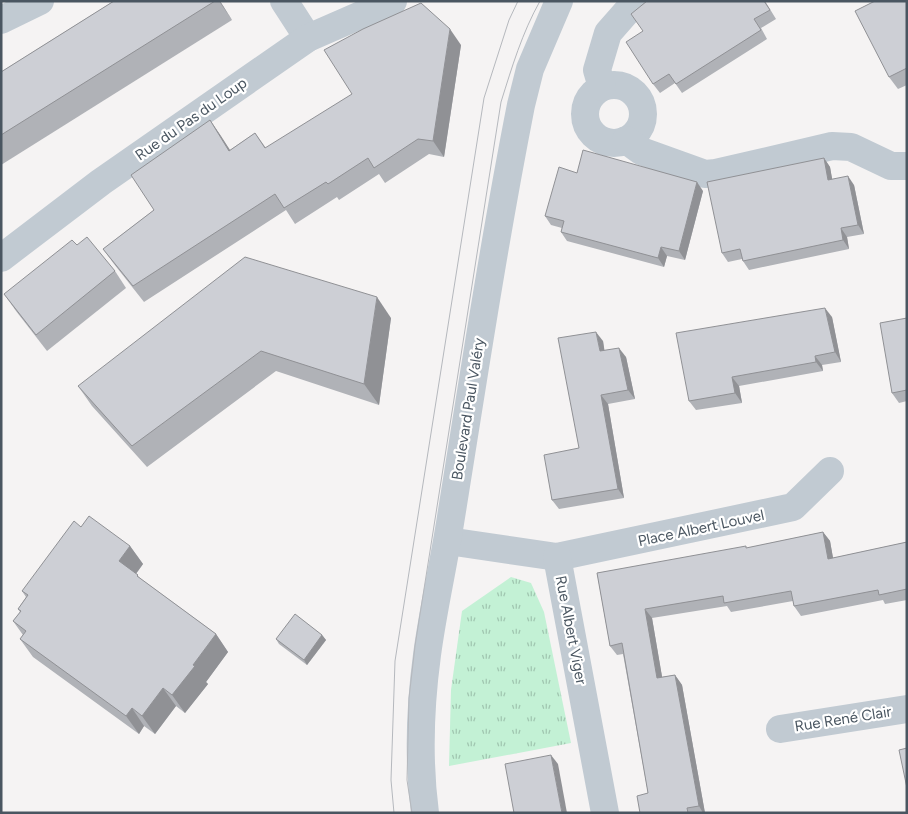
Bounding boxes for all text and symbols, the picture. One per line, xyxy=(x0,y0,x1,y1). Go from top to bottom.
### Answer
street label: Rue du Pas du Loup xyxy=(132,74,250,164)
street label: Boulevard Paul Valéry xyxy=(448,336,488,481)
street label: Place Albert Louvel xyxy=(636,506,766,550)
street label: Rue Albert Viger xyxy=(552,574,590,686)
street label: Rue René Clair xyxy=(793,702,893,736)

